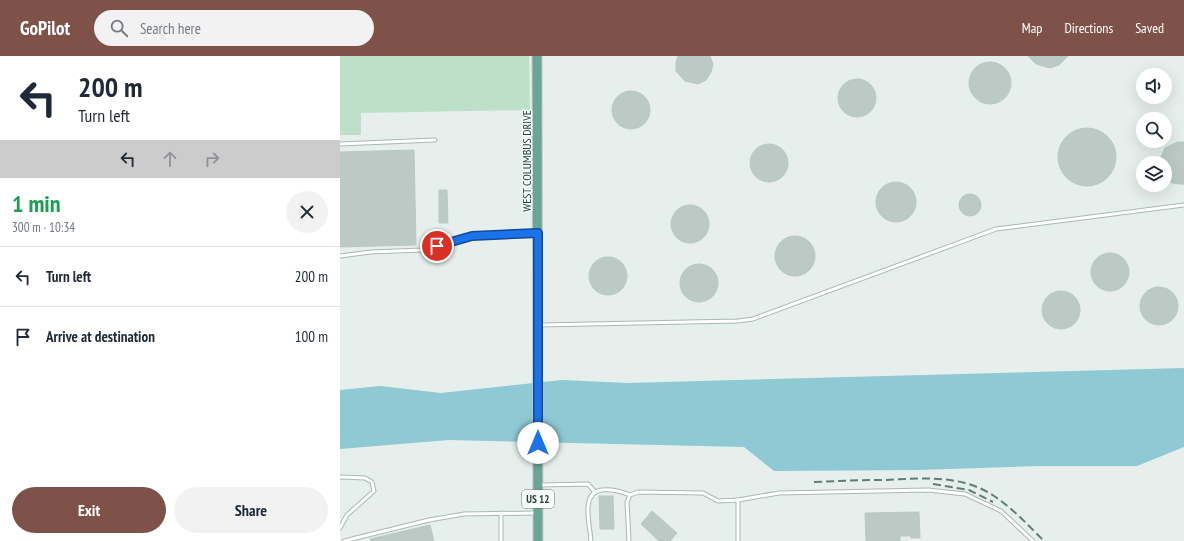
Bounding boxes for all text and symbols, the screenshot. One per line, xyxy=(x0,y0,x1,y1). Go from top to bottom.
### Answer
search box xyxy=(94,10,374,46)
text: GoPilot xyxy=(20,16,70,40)
icon: search xyxy=(108,17,130,39)
text: Search here xyxy=(140,19,201,38)
text: Map xyxy=(1022,19,1042,37)
text: Directions xyxy=(1064,19,1113,37)
text: Saved xyxy=(1135,19,1164,37)
text: 200 m xyxy=(78,68,142,105)
map controls xyxy=(1136,68,1172,192)
button: sound xyxy=(1136,68,1172,104)
icon: left xyxy=(12,72,64,124)
text: Turn left xyxy=(78,104,130,127)
street label: WEST COLUMBUS DRIVE xyxy=(519,110,534,212)
button: search xyxy=(1136,112,1172,148)
icon: left xyxy=(117,148,139,170)
icon: ahead xyxy=(159,148,181,170)
icon: right xyxy=(201,148,223,170)
button: layers xyxy=(1136,156,1172,192)
text: 1 min xyxy=(12,188,60,219)
button: close xyxy=(286,191,328,233)
text: 300 m · 10:34 xyxy=(12,219,75,236)
pin xyxy=(420,229,454,263)
icon: arrive xyxy=(426,235,448,257)
icon: left xyxy=(12,266,34,288)
text: Turn left xyxy=(46,267,91,286)
text: 200 m xyxy=(295,267,328,286)
icon: arrive xyxy=(12,326,34,348)
text: Arrive at destination xyxy=(46,327,155,346)
text: 100 m xyxy=(295,327,328,346)
position arrow xyxy=(517,422,559,464)
button: Exit xyxy=(12,487,166,533)
button: Share xyxy=(174,487,328,533)
road number: US 12 xyxy=(522,490,554,508)

